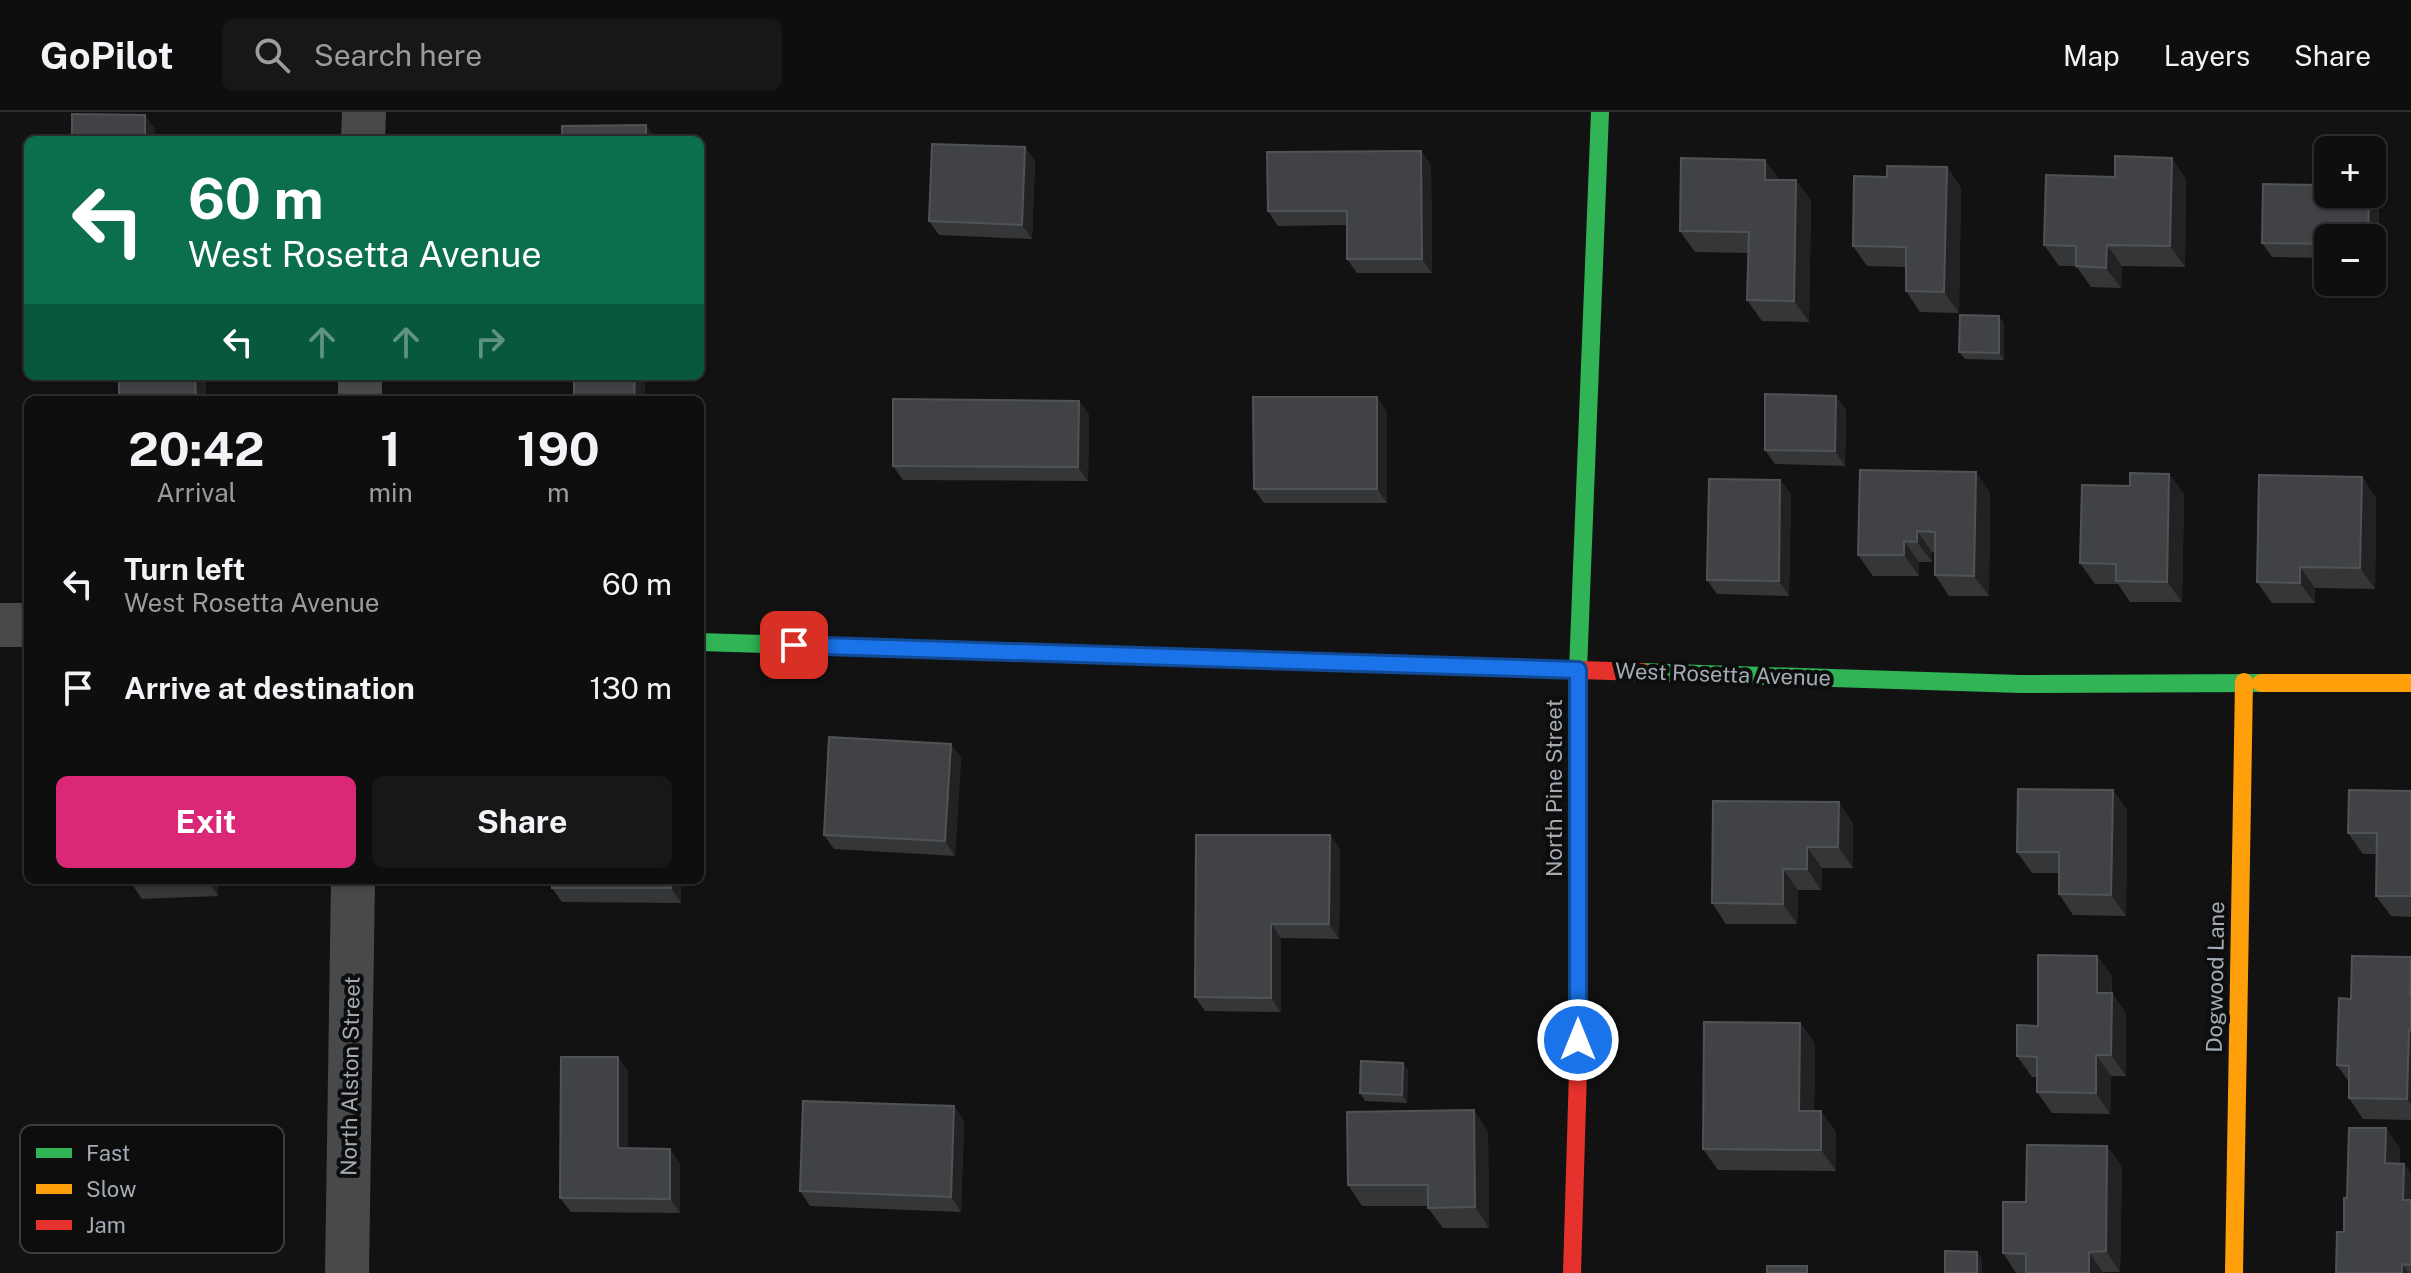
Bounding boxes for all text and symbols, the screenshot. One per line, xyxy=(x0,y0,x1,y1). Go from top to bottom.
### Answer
search box xyxy=(222,19,782,91)
text: GoPilot xyxy=(40,33,174,78)
icon: search xyxy=(250,33,294,77)
text: Search here xyxy=(314,37,482,73)
text: Map xyxy=(2063,39,2120,72)
text: Layers xyxy=(2164,39,2250,72)
text: Share xyxy=(2294,39,2371,72)
map controls xyxy=(2314,136,2386,296)
button: + xyxy=(2314,136,2386,208)
text: 60 m xyxy=(188,166,324,232)
icon: left xyxy=(56,168,160,272)
button: − xyxy=(2314,224,2386,296)
text: West Rosetta Avenue xyxy=(188,233,542,275)
icon: left xyxy=(216,320,260,364)
icon: ahead xyxy=(300,320,344,364)
icon: ahead xyxy=(384,320,428,364)
icon: right xyxy=(468,320,512,364)
text: 20:42 xyxy=(128,420,264,477)
text: 1 xyxy=(380,420,401,477)
text: 190 xyxy=(517,420,600,477)
text: Arrival xyxy=(156,477,236,508)
text: min xyxy=(369,477,413,508)
text: m xyxy=(547,477,570,508)
text: Turn left xyxy=(124,551,245,587)
icon: left xyxy=(56,562,100,606)
text: 60 m xyxy=(602,566,672,602)
text: West Rosetta Avenue xyxy=(124,587,379,618)
pin xyxy=(760,611,828,679)
icon: arrive xyxy=(772,623,816,667)
street label: West Rosetta Avenue xyxy=(1615,657,1831,691)
icon: arrive xyxy=(56,666,100,710)
text: Arrive at destination xyxy=(124,670,415,706)
text: 130 m xyxy=(589,670,672,706)
street label: North Pine Street xyxy=(1541,699,1567,877)
button: Exit xyxy=(56,776,356,868)
button: Share xyxy=(372,776,672,868)
street label: Dogwood Lane xyxy=(2201,901,2229,1053)
street label: North Alston Street xyxy=(335,976,365,1176)
position arrow xyxy=(1536,998,1620,1082)
legend xyxy=(20,1125,284,1253)
text: Fast xyxy=(86,1140,130,1166)
text: Slow xyxy=(86,1176,136,1202)
text: Jam xyxy=(86,1212,126,1238)

